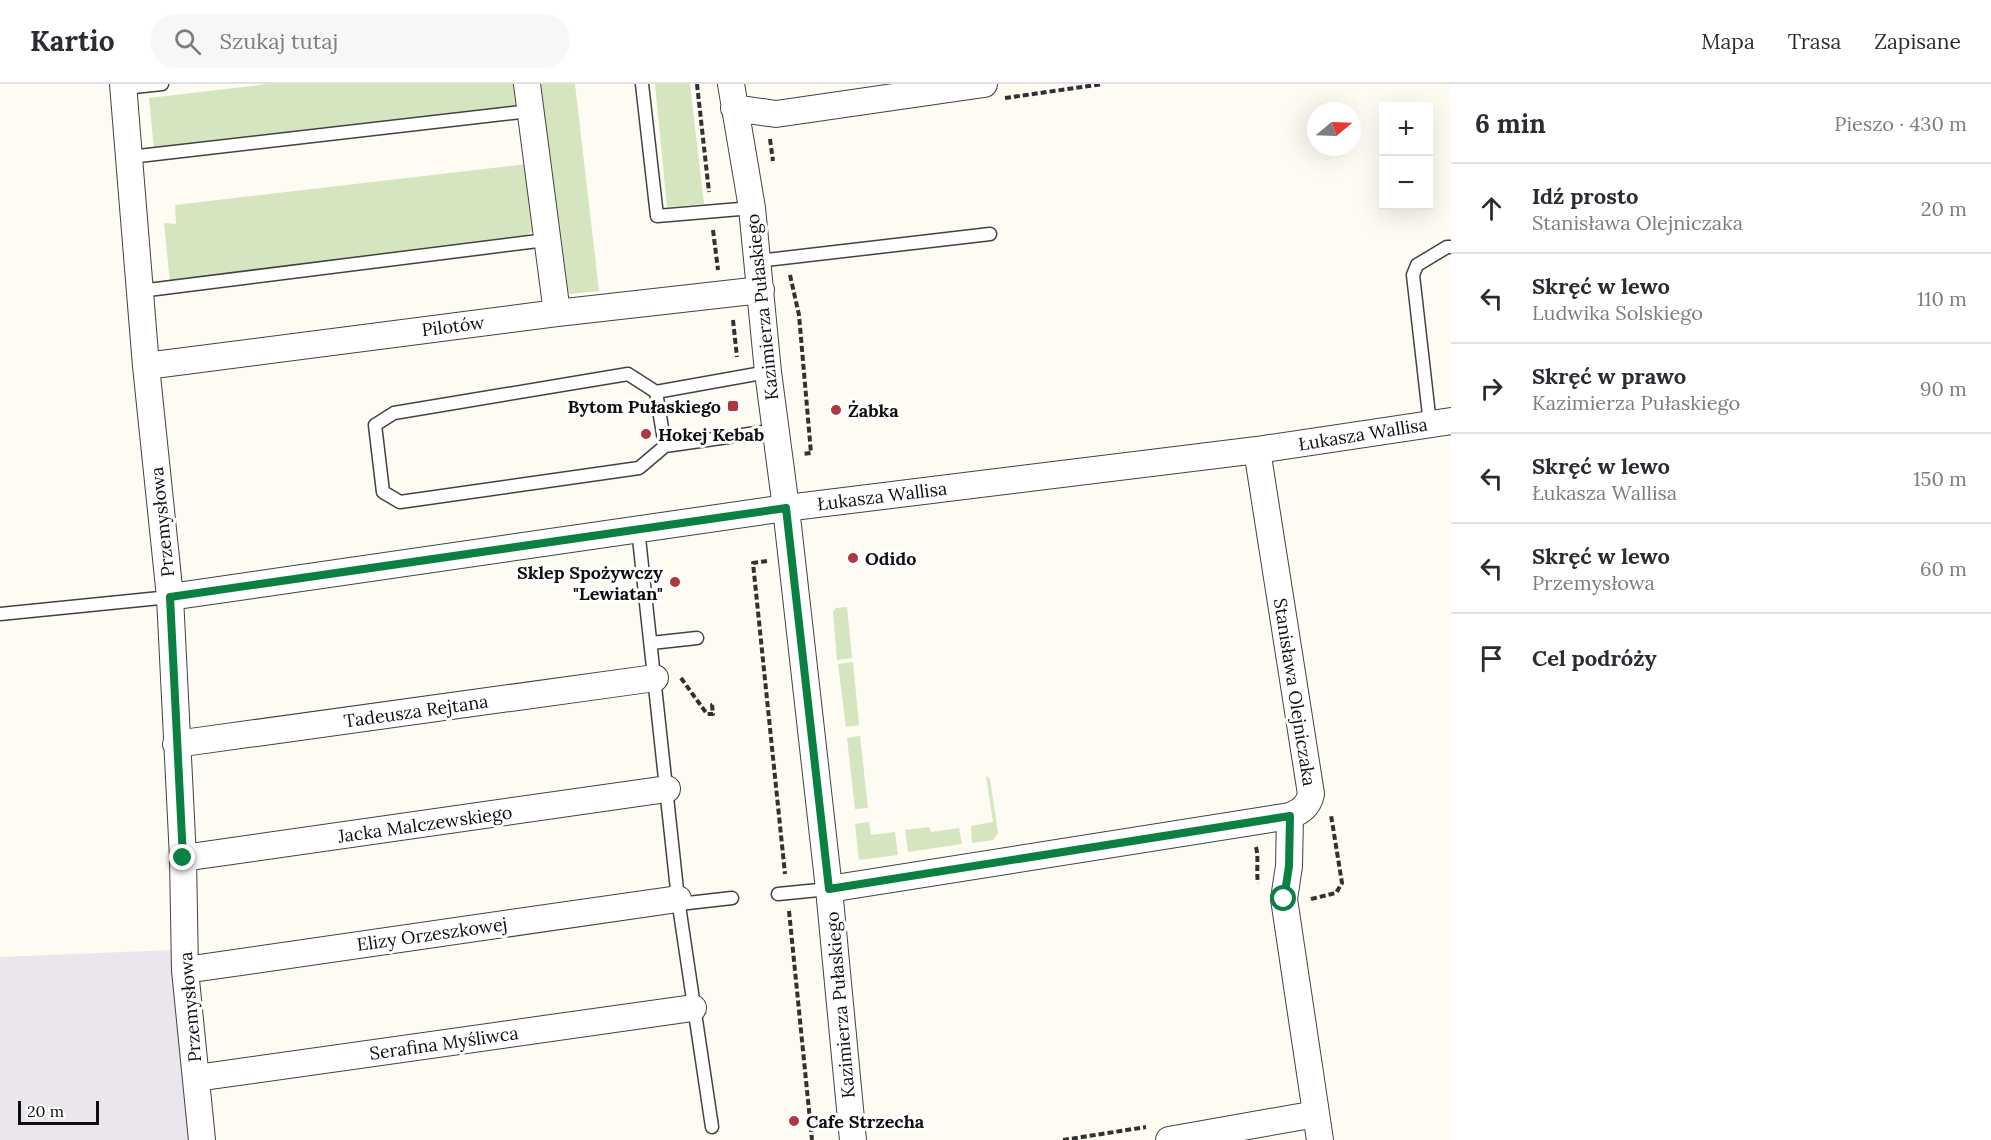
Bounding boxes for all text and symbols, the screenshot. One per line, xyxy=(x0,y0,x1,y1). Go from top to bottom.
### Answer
search box xyxy=(150,14,570,68)
text: Kartio xyxy=(30,23,114,59)
icon: search xyxy=(171,25,204,58)
text: Szukaj tutaj xyxy=(219,27,338,55)
text: Mapa xyxy=(1701,28,1755,55)
text: Trasa xyxy=(1788,28,1841,55)
text: Zapisane xyxy=(1874,28,1961,55)
north arrow xyxy=(1307,102,1361,156)
map controls xyxy=(1379,102,1433,210)
button: + xyxy=(1379,102,1433,156)
text: 6 min xyxy=(1475,107,1546,140)
text: Pieszo · 430 m xyxy=(1834,111,1967,136)
button: − xyxy=(1379,156,1433,210)
text: Idź prosto xyxy=(1532,182,1638,210)
icon: ahead xyxy=(1475,192,1508,225)
text: 20 m xyxy=(1921,196,1967,221)
text: Stanisława Olejniczaka xyxy=(1532,210,1743,235)
street label: Kazimierza Pułaskiego xyxy=(741,213,783,401)
text: Skręć w lewo xyxy=(1532,272,1670,300)
icon: left xyxy=(1475,282,1508,315)
text: 110 m xyxy=(1917,286,1967,311)
text: Ludwika Solskiego xyxy=(1532,300,1703,325)
street label: Pilotów xyxy=(420,311,486,341)
text: Skręć w prawo xyxy=(1532,362,1686,390)
icon: right xyxy=(1475,372,1508,405)
text: 90 m xyxy=(1920,376,1967,401)
text: Kazimierza Pułaskiego xyxy=(1532,390,1740,415)
place label: Bytom Pułaskiego xyxy=(567,395,721,418)
marker: Bytom Pułaskiego xyxy=(726,399,740,413)
place label: Żabka xyxy=(848,399,899,422)
marker: Żabka xyxy=(829,403,843,417)
street label: Łukasza Wallisa xyxy=(1297,412,1429,456)
place label: Hokej Kebab xyxy=(658,423,764,446)
marker: Hokej Kebab xyxy=(639,427,653,441)
text: Skręć w lewo xyxy=(1532,452,1670,480)
icon: left xyxy=(1475,462,1508,495)
street label: Przemysłowa xyxy=(145,466,179,578)
text: 150 m xyxy=(1913,466,1967,491)
street label: Łukasza Wallisa xyxy=(816,477,948,515)
text: Łukasza Wallisa xyxy=(1532,480,1677,505)
text: Skręć w lewo xyxy=(1532,542,1670,570)
place label: Odido xyxy=(865,547,916,570)
marker: Odido xyxy=(846,551,860,565)
icon: left xyxy=(1475,552,1508,585)
text: 60 m xyxy=(1920,556,1967,581)
place label: Sklep Spożywczy "Lewiatan" xyxy=(517,561,663,605)
text: Przemysłowa xyxy=(1532,570,1655,595)
marker: Sklep Spożywczy "Lewiatan" xyxy=(668,575,682,589)
street label: Stanisława Olejniczaka xyxy=(1269,596,1321,788)
icon: arrive xyxy=(1475,642,1508,675)
text: Cel podróży xyxy=(1532,644,1657,672)
street label: Tadeusza Rejtana xyxy=(342,689,490,733)
street label: Jacka Malczewskiego xyxy=(335,800,514,848)
route end xyxy=(169,844,195,870)
route start xyxy=(1270,885,1296,911)
street label: Kazimierza Pułaskiego xyxy=(820,911,860,1099)
street label: Elizy Orzeszkowej xyxy=(355,912,509,956)
street label: Przemysłowa xyxy=(174,951,206,1063)
street label: Serafina Myśliwca xyxy=(368,1021,520,1065)
scale bar xyxy=(18,1098,99,1126)
text: 20 m xyxy=(27,1101,64,1121)
place label: Cafe Strzecha xyxy=(806,1110,925,1133)
marker: Cafe Strzecha xyxy=(787,1114,801,1128)

